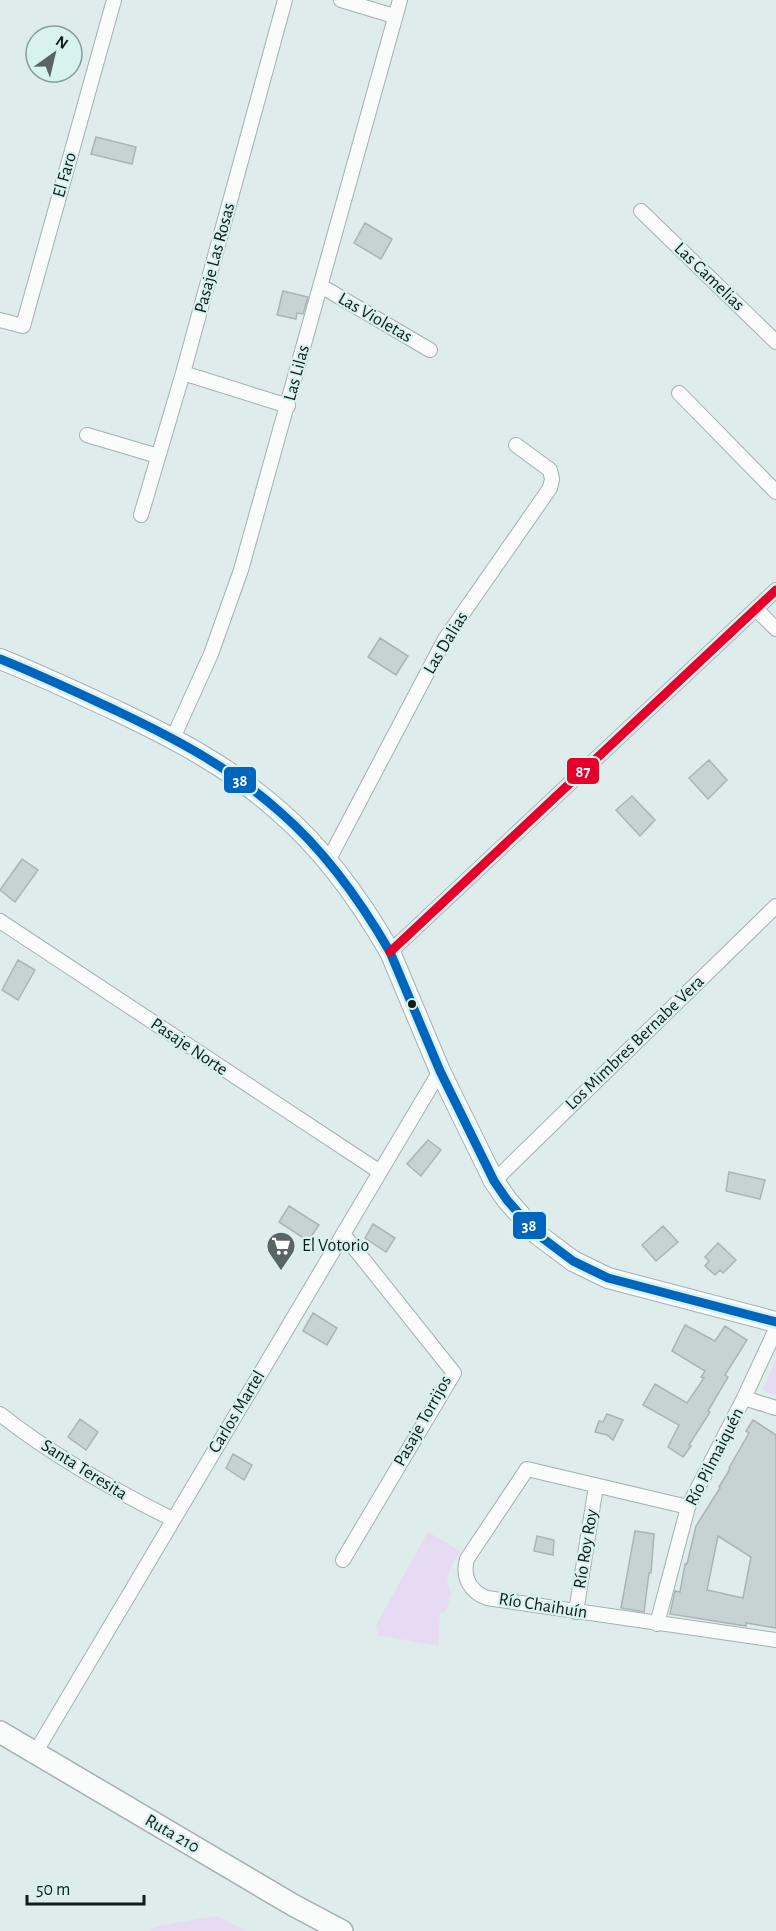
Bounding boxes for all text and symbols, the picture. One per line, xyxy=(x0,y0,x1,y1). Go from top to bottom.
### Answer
north arrow xyxy=(24,24,84,84)
text: N xyxy=(53,33,71,52)
street label: El Faro xyxy=(50,150,80,200)
street label: Pasaje Las Rosas xyxy=(192,201,238,315)
street label: Las Camelias xyxy=(671,239,747,315)
street label: Las Violetas xyxy=(335,290,415,346)
street label: Las Lilas xyxy=(281,343,313,403)
street label: Las Dalias xyxy=(420,609,472,677)
line badge: 87 xyxy=(566,757,600,785)
text: 87 xyxy=(576,764,590,780)
line badge: 38 xyxy=(223,766,257,794)
text: 38 xyxy=(233,773,247,789)
street label: Los Mimbres Bernabe Vera xyxy=(562,972,708,1114)
unlabelled marker xyxy=(406,998,418,1010)
street label: Pasaje Norte xyxy=(147,1015,231,1079)
line badge: 38 xyxy=(512,1211,547,1240)
text: 38 xyxy=(522,1218,536,1234)
supermarket icon: El Votorio xyxy=(265,1230,297,1272)
place label: El Votorio xyxy=(302,1237,370,1255)
street label: Carlos Martel xyxy=(205,1368,269,1456)
street label: Pasaje Torrijos xyxy=(391,1373,455,1469)
street label: Río Pilmaiquén xyxy=(683,1405,747,1509)
street label: Santa Teresita xyxy=(38,1436,130,1504)
street label: Río Roy Roy xyxy=(571,1508,601,1590)
street label: Río Chaihuín xyxy=(497,1590,589,1622)
street label: Ruta 210 xyxy=(142,1811,202,1857)
scale bar xyxy=(27,1868,144,1906)
text: 50 m xyxy=(36,1881,70,1899)

